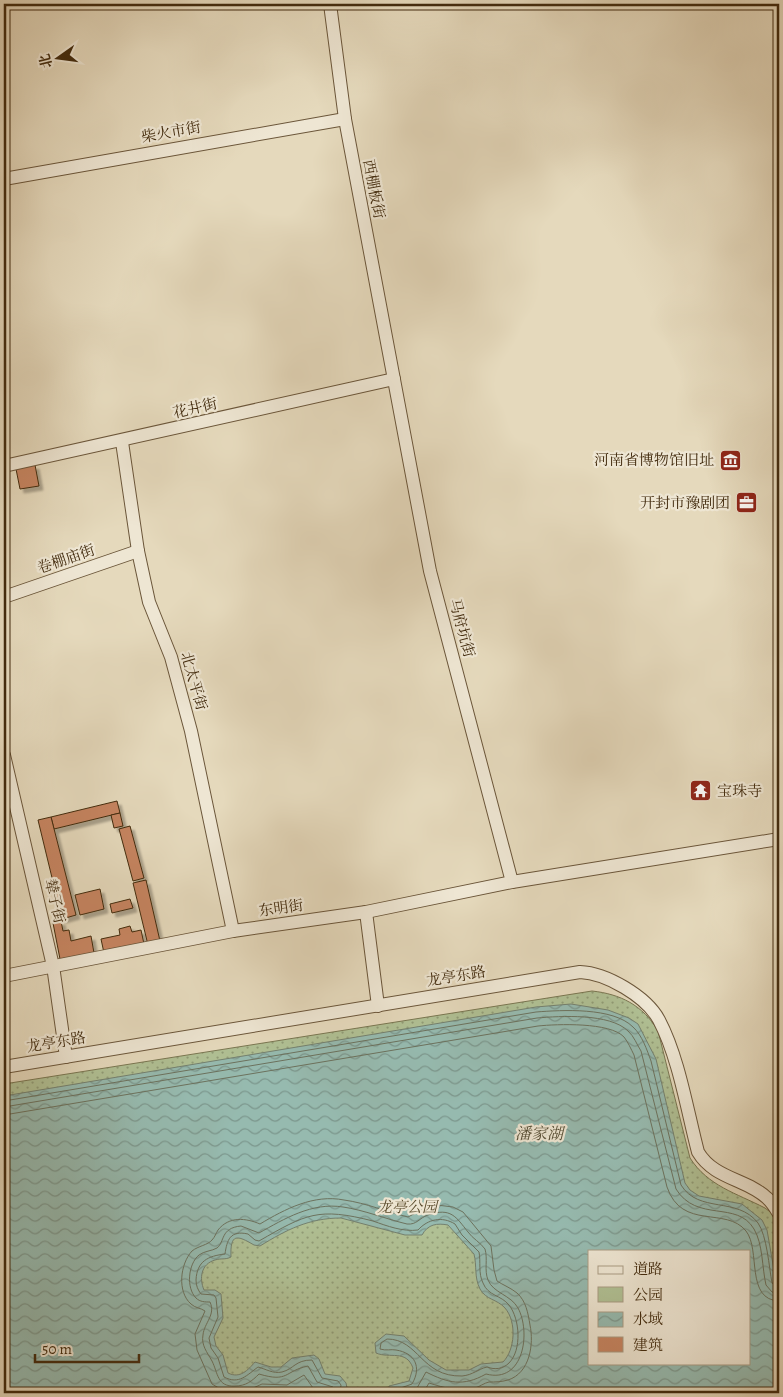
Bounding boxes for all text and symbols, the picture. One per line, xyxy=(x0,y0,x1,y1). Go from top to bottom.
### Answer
north arrow xyxy=(32,32,82,82)
text: 北 xyxy=(35,52,57,70)
street label: 柴火市街 xyxy=(140,117,202,147)
street label: 西棚板街 xyxy=(358,158,390,220)
street label: 花井街 xyxy=(171,393,219,423)
museum icon: 河南省博物馆旧址 xyxy=(718,448,742,472)
place label: 河南省博物馆旧址 xyxy=(594,450,714,470)
office icon: 开封市豫剧团 xyxy=(734,491,758,515)
place label: 开封市豫剧团 xyxy=(640,493,730,513)
street label: 卷棚庙街 xyxy=(34,540,98,578)
street label: 马府坑街 xyxy=(445,596,479,660)
street label: 北太平街 xyxy=(176,649,212,713)
temple icon: 宝珠寺 xyxy=(689,779,713,803)
place label: 宝珠寺 xyxy=(717,781,762,801)
street label: 辇子街 xyxy=(40,877,70,925)
street label: 东明街 xyxy=(257,895,305,921)
street label: 龙亭东路 xyxy=(425,961,487,991)
street label: 龙亭东路 xyxy=(25,1027,87,1057)
water label: 潘家湖 xyxy=(515,1123,566,1145)
park label: 龙亭公园 xyxy=(377,1197,439,1217)
legend xyxy=(588,1250,750,1364)
text: 道路 xyxy=(633,1259,663,1279)
text: 公园 xyxy=(633,1285,663,1305)
text: 水域 xyxy=(633,1309,663,1329)
scale bar xyxy=(35,1332,139,1364)
text: 建筑 xyxy=(633,1335,663,1355)
text: 50 m xyxy=(42,1339,72,1359)

